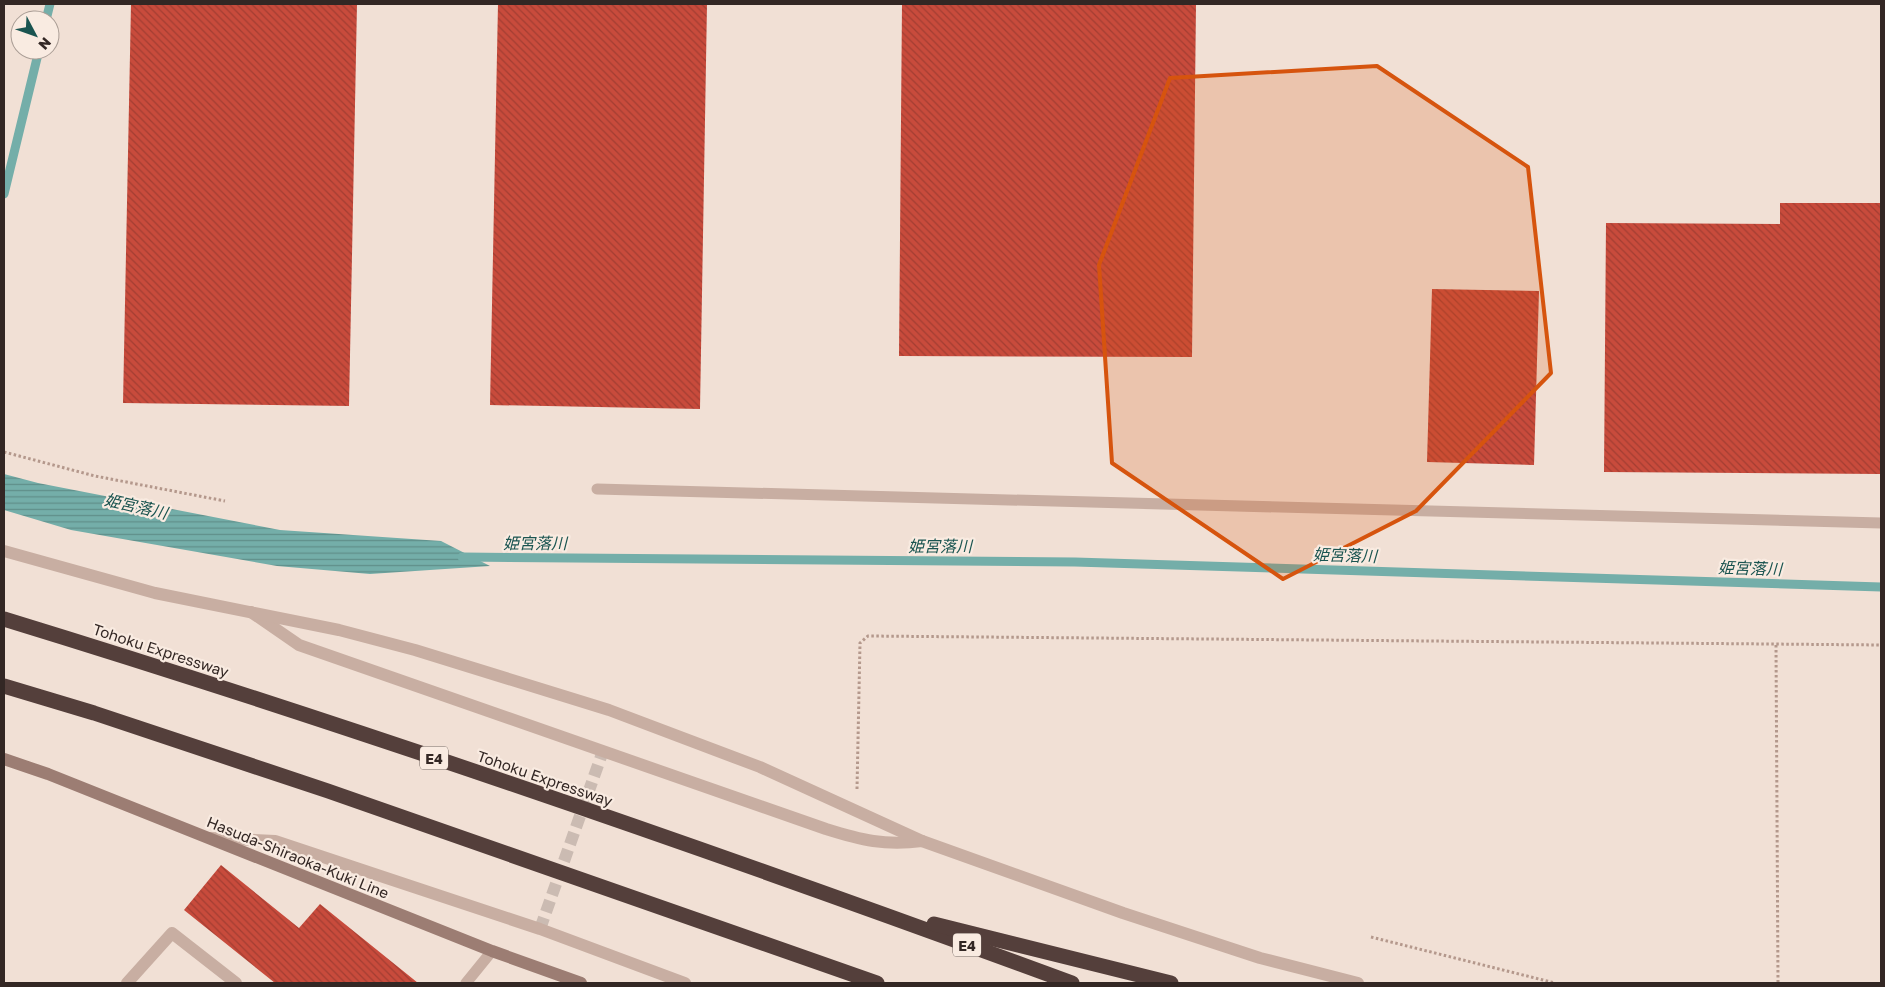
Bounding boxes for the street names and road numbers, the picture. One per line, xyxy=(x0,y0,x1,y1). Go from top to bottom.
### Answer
street label: Tohoku Expressway xyxy=(91,620,232,681)
road number: E4 xyxy=(420,746,448,770)
street label: Tohoku Expressway xyxy=(475,746,616,810)
street label: Hasuda-Shiraoka-Kuki Line xyxy=(204,812,392,902)
road number: E4 xyxy=(953,934,981,956)

